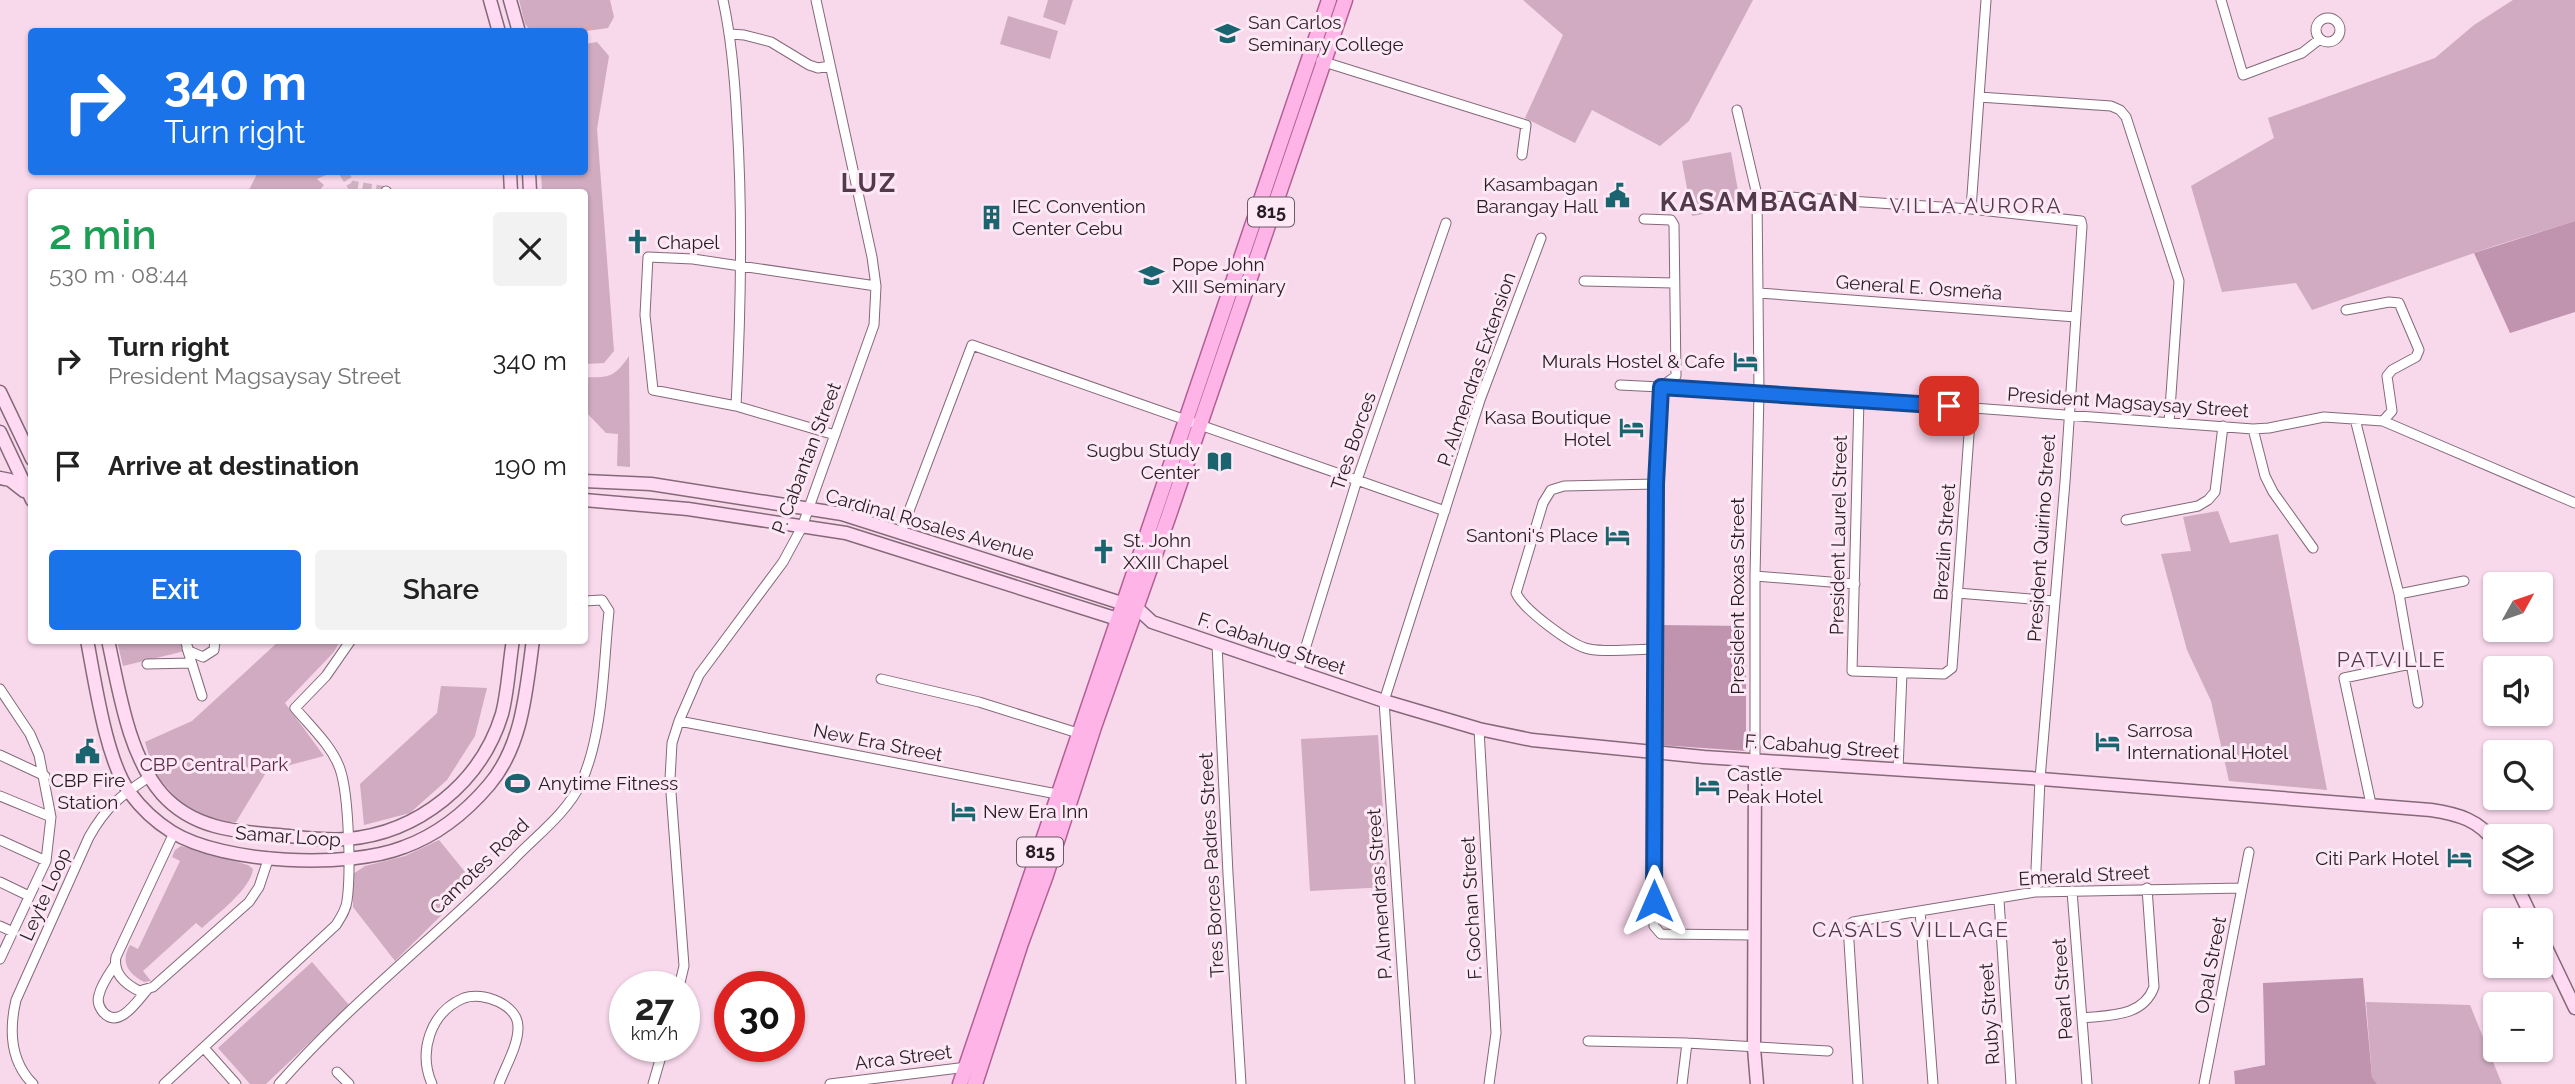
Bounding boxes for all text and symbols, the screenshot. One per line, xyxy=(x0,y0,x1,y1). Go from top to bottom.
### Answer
place label: San Carlos Seminary College xyxy=(1248,11,1404,55)
school or university icon: San Carlos Seminary College xyxy=(1214,19,1242,47)
text: 340 m xyxy=(164,54,307,111)
icon: right xyxy=(49,56,140,147)
text: Turn right xyxy=(164,113,305,150)
district label: LUZ xyxy=(841,168,897,198)
place label: Kasambagan Barangay Hall xyxy=(1476,173,1599,217)
public building icon: Kasambagan Barangay Hall xyxy=(1604,181,1632,209)
district label: KASAMBAGAN xyxy=(1660,187,1860,217)
district label: VILLA AURORA xyxy=(1890,193,2062,218)
place label: IEC Convention Center Cebu xyxy=(1012,195,1146,239)
road number: 815 xyxy=(1248,197,1294,226)
building icon: IEC Convention Center Cebu xyxy=(978,203,1006,231)
text: 2 min xyxy=(49,210,157,259)
button: close xyxy=(493,212,567,286)
church icon: Chapel xyxy=(623,228,651,256)
place label: Chapel xyxy=(657,231,720,253)
place label: Pope John XIII Seminary xyxy=(1172,253,1286,297)
text: 530 m · 08:44 xyxy=(49,261,188,288)
school or university icon: Pope John XIII Seminary xyxy=(1138,261,1166,289)
street label: P. Almendras Extension xyxy=(1432,269,1520,469)
street label: General E. Osmeña xyxy=(1835,270,2003,304)
text: Turn right xyxy=(108,332,229,362)
icon: right xyxy=(49,342,87,380)
text: 340 m xyxy=(492,346,567,376)
hotel icon: Murals Hostel & Cafe xyxy=(1731,347,1759,375)
place label: Murals Hostel & Cafe xyxy=(1542,350,1725,372)
text: President Magsaysay Street xyxy=(108,362,401,389)
pin xyxy=(1919,376,1979,436)
street label: P. Cabantan Street xyxy=(767,379,845,537)
street label: President Magsaysay Street xyxy=(2006,383,2250,421)
icon: arrive xyxy=(1930,387,1968,425)
street label: Tres Borces xyxy=(1326,389,1380,493)
place label: Kasa Boutique Hotel xyxy=(1484,406,1612,450)
hotel icon: Kasa Boutique Hotel xyxy=(1617,414,1645,442)
street label: President Quirino Street xyxy=(2023,433,2059,643)
street label: President Laurel Street xyxy=(1825,434,1851,635)
place label: Sugbu Study Center xyxy=(1086,439,1200,483)
icon: arrive xyxy=(49,447,87,485)
library icon: Sugbu Study Center xyxy=(1206,447,1234,475)
text: Arrive at destination xyxy=(108,451,359,481)
text: 190 m xyxy=(494,451,567,481)
street label: Brezlin Street xyxy=(1929,482,1959,601)
street label: Cardinal Rosales Avenue xyxy=(823,484,1037,564)
street label: President Roxas Street xyxy=(1726,497,1748,695)
hotel icon: Santoni's Place xyxy=(1604,521,1632,549)
place label: Santoni's Place xyxy=(1466,524,1598,546)
place label: St. John XXIII Chapel xyxy=(1123,529,1229,573)
church icon: St. John XXIII Chapel xyxy=(1089,537,1117,565)
button: Exit xyxy=(49,550,301,630)
button: Share xyxy=(315,550,567,630)
north arrow xyxy=(2483,572,2553,642)
map controls xyxy=(2483,572,2553,1062)
street label: F. Cabahug Street xyxy=(1195,607,1349,679)
district label: PATVILLE xyxy=(2337,647,2447,672)
button: sound xyxy=(2483,656,2553,726)
street label: New Era Street xyxy=(812,719,945,765)
place label: Sarrosa International Hotel xyxy=(2127,719,2289,763)
hotel icon: Sarrosa International Hotel xyxy=(2093,727,2121,755)
street label: F. Cabahug Street xyxy=(1744,730,1901,762)
public building icon: CBP Fire Station xyxy=(74,738,102,766)
button: search xyxy=(2483,740,2553,810)
street label: Tres Borces Padres Street xyxy=(1194,751,1228,978)
park label: CBP Central Park xyxy=(140,753,288,775)
place label: Castle Peak Hotel xyxy=(1727,763,1823,807)
place label: CBP Fire Station xyxy=(51,769,125,813)
sports icon: Anytime Fitness xyxy=(504,769,532,797)
hotel icon: Castle Peak Hotel xyxy=(1693,771,1721,799)
place label: Anytime Fitness xyxy=(538,772,678,794)
hotel icon: New Era Inn xyxy=(949,797,977,825)
place label: New Era Inn xyxy=(983,800,1088,822)
street label: P. Almendras Street xyxy=(1362,807,1396,980)
street label: Camotes Road xyxy=(425,813,533,919)
street label: Samar Loop xyxy=(234,821,342,851)
button: layers xyxy=(2483,824,2553,894)
street label: F. Gochan Street xyxy=(1456,835,1486,980)
road number: 815 xyxy=(1017,838,1063,866)
street label: Leyte Loop xyxy=(15,844,75,944)
hotel icon: Citi Park Hotel xyxy=(2445,844,2473,872)
place label: Citi Park Hotel xyxy=(2315,847,2440,869)
street label: Emerald Street xyxy=(2018,861,2151,889)
position arrow xyxy=(1617,864,1691,938)
button: + xyxy=(2483,908,2553,978)
street label: Opal Street xyxy=(2190,914,2230,1015)
district label: CASALS VILLAGE xyxy=(1812,917,2010,942)
street label: Pearl Street xyxy=(2047,937,2077,1041)
street label: Ruby Street xyxy=(1974,962,2004,1066)
speed limit sign: 30 xyxy=(714,971,805,1062)
text: 27 xyxy=(635,987,674,1028)
button: − xyxy=(2483,992,2553,1062)
text: km/h xyxy=(631,1023,678,1044)
street label: Arca Street xyxy=(853,1040,953,1074)

